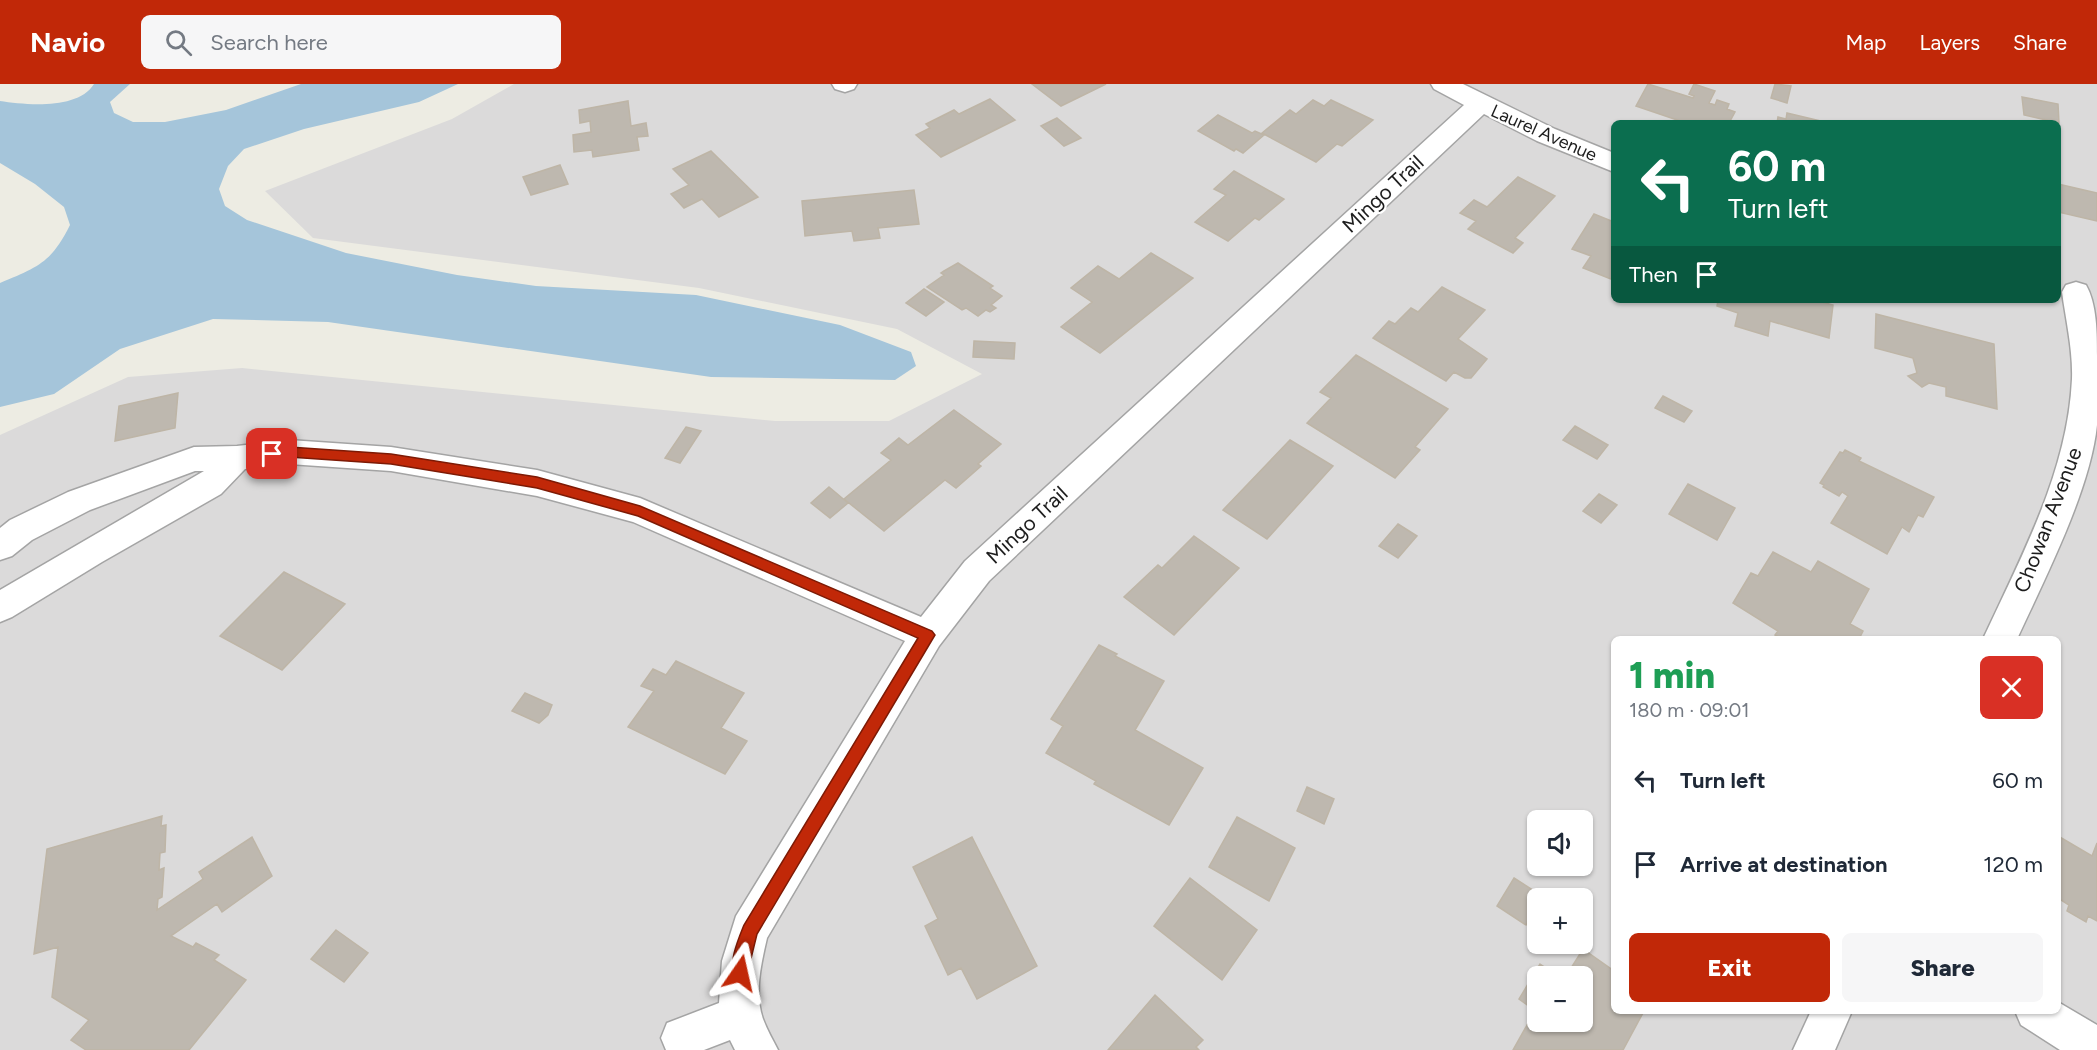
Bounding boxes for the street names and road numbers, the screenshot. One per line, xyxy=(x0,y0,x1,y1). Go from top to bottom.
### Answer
street label: Laurel Avenue xyxy=(1488,100,1601,166)
street label: Mingo Trail xyxy=(1337,150,1428,238)
street label: Chowan Avenue xyxy=(2008,444,2087,596)
street label: Mingo Trail xyxy=(981,481,1072,569)

